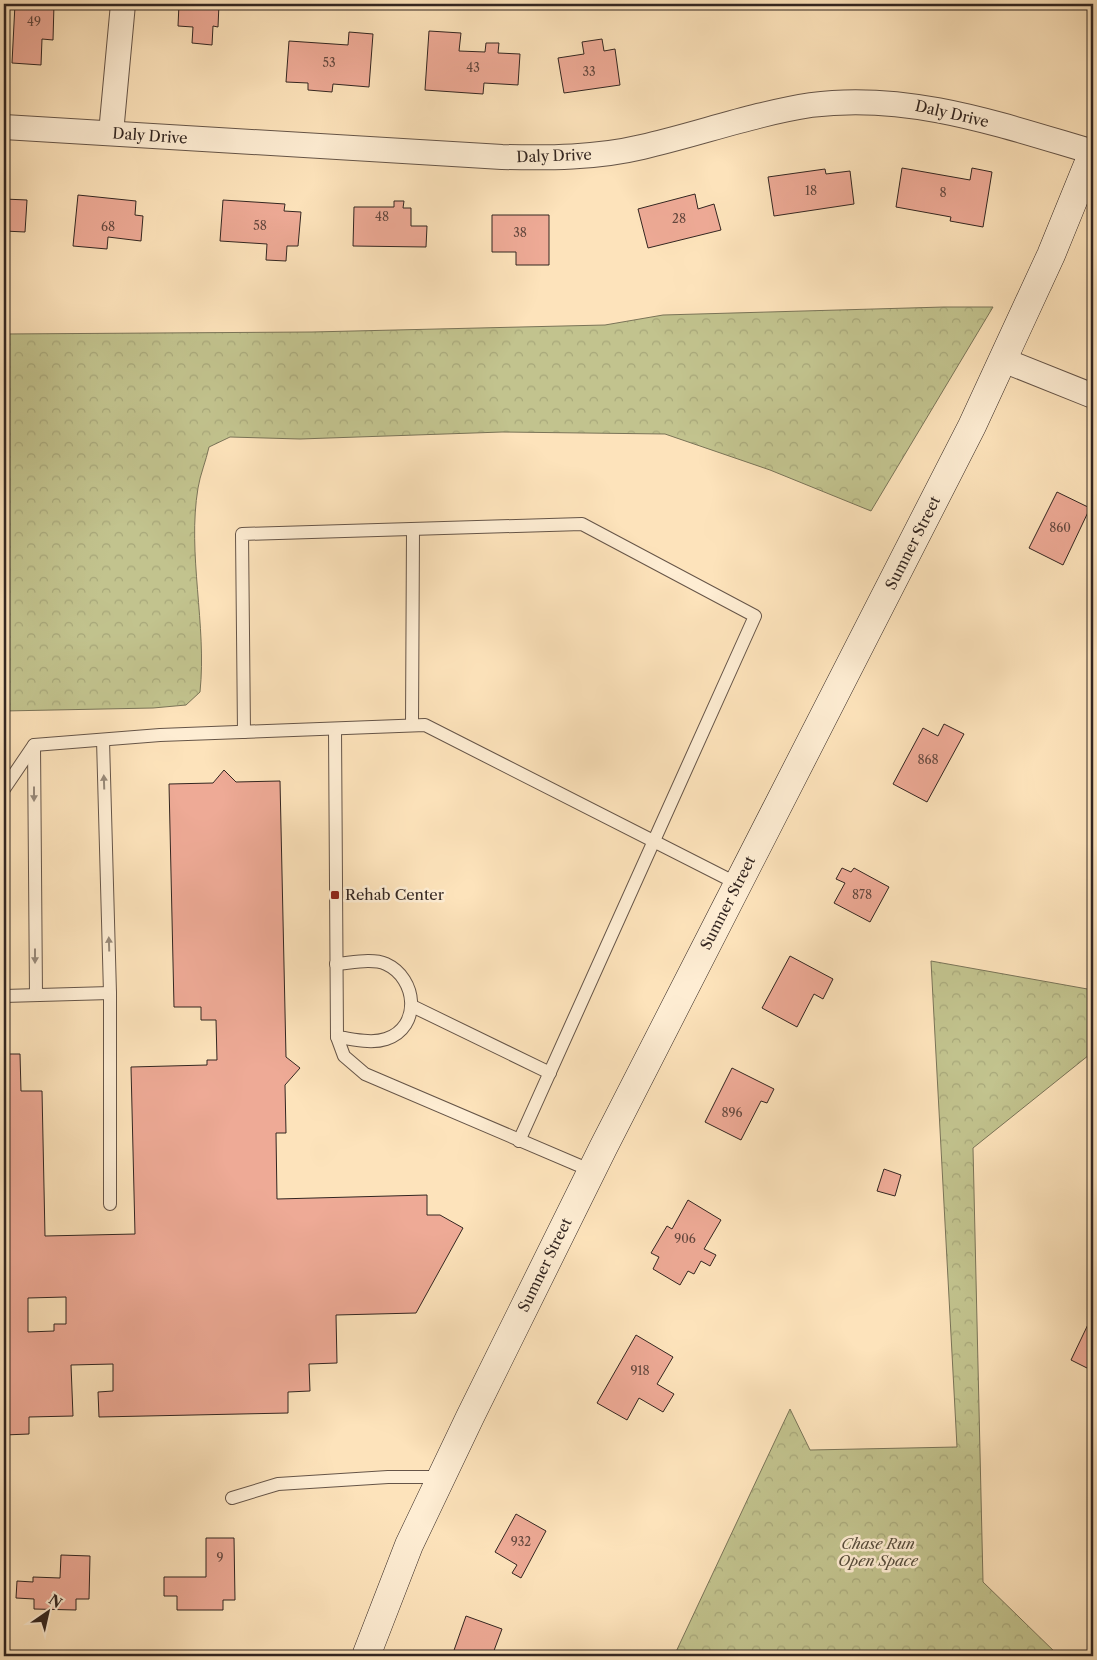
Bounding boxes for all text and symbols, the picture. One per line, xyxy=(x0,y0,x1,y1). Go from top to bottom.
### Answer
house number: 49 xyxy=(27,14,41,29)
house number: 53 xyxy=(322,55,336,70)
house number: 43 xyxy=(466,60,480,75)
house number: 33 xyxy=(582,64,596,79)
street label: Daly Drive xyxy=(913,96,991,131)
street label: Daly Drive xyxy=(112,123,188,148)
street label: Daly Drive xyxy=(516,145,592,166)
house number: 18 xyxy=(805,183,817,198)
house number: 8 xyxy=(939,185,947,200)
house number: 48 xyxy=(375,209,389,224)
house number: 28 xyxy=(672,211,686,226)
house number: 58 xyxy=(253,218,267,233)
house number: 68 xyxy=(101,219,115,234)
house number: 38 xyxy=(513,225,527,240)
street label: Sumner Street xyxy=(881,492,945,593)
house number: 860 xyxy=(1049,520,1071,535)
house number: 868 xyxy=(917,752,939,767)
one-way arrow xyxy=(100,773,108,789)
one-way arrow xyxy=(30,786,38,802)
street label: Sumner Street xyxy=(696,852,760,953)
place label: Rehab Center xyxy=(345,885,445,904)
house number: 878 xyxy=(852,887,872,902)
marker: Rehab Center xyxy=(329,889,341,901)
one-way arrow xyxy=(105,936,113,952)
one-way arrow xyxy=(31,949,39,965)
house number: 896 xyxy=(721,1105,743,1120)
street label: Sumner Street xyxy=(514,1214,576,1315)
house number: 906 xyxy=(674,1231,696,1246)
house number: 918 xyxy=(630,1363,650,1378)
house number: 932 xyxy=(511,1534,531,1549)
park label: Chase Run Open Space xyxy=(838,1534,919,1570)
house number: 9 xyxy=(216,1550,224,1565)
north arrow xyxy=(22,1588,72,1638)
text: N xyxy=(45,1590,65,1612)

